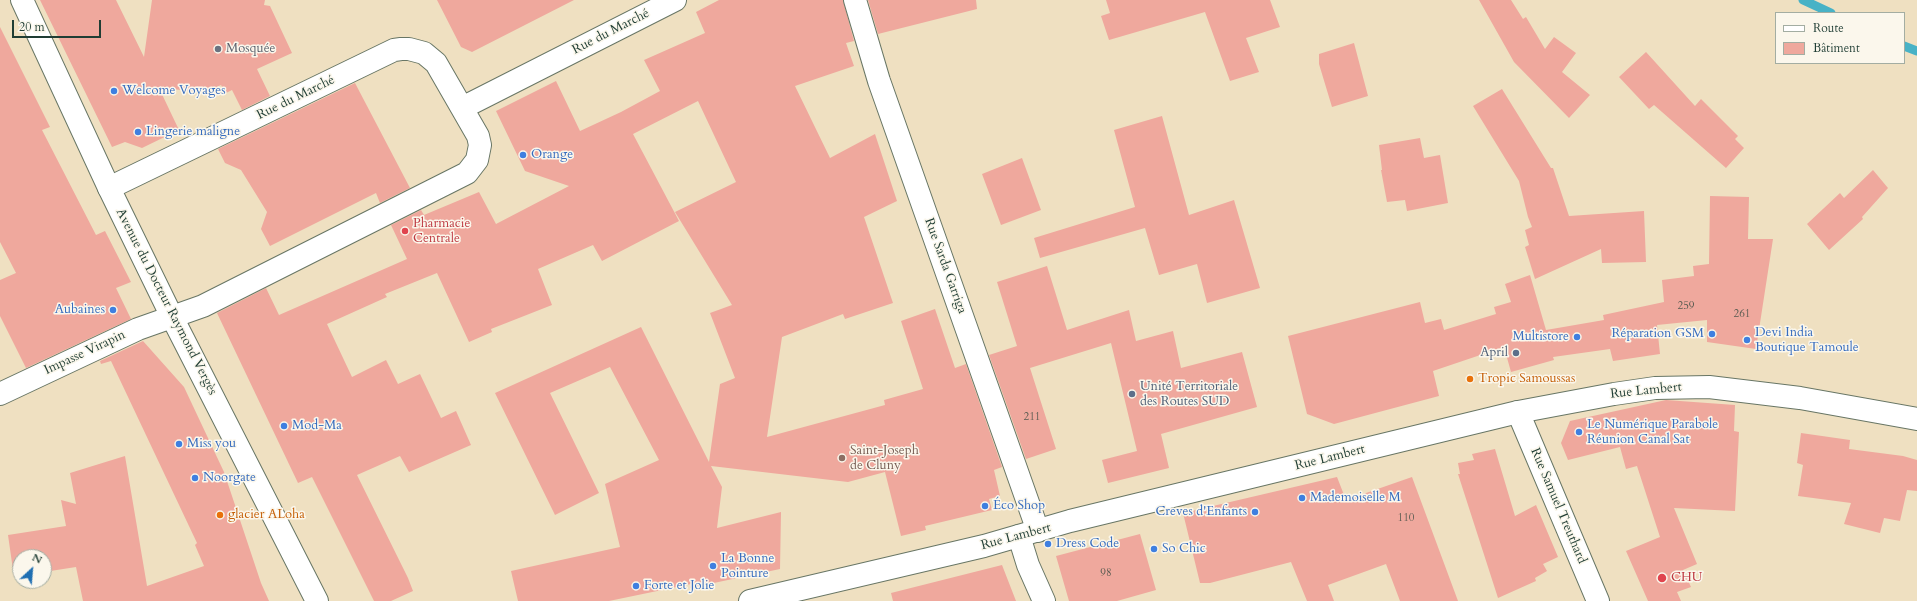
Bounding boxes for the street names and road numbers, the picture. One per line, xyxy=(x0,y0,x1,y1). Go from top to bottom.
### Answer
street label: Rue du Marché xyxy=(570,6,652,58)
street label: Rue du Marché xyxy=(255,72,337,124)
street label: Avenue du Docteur Raymond Vergès xyxy=(112,206,220,398)
street label: Rue Sarda Garriga xyxy=(921,216,969,316)
street label: Impasse Virapin xyxy=(42,327,128,379)
street label: Rue Lambert xyxy=(1610,379,1682,403)
street label: Rue Lambert xyxy=(1293,442,1367,474)
street label: Rue Samuel Treuthard xyxy=(1527,446,1589,566)
street label: Rue Lambert xyxy=(979,520,1053,554)

